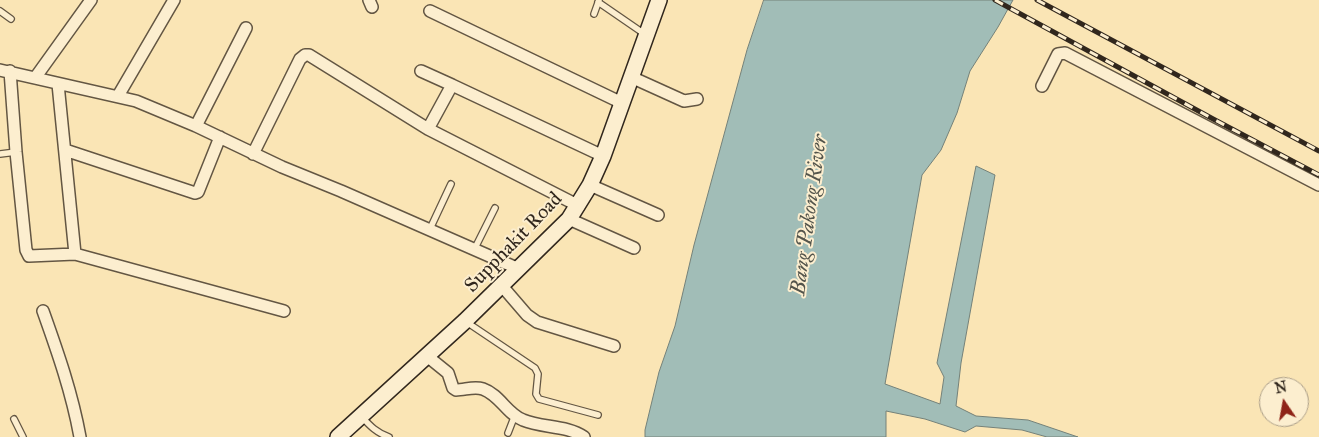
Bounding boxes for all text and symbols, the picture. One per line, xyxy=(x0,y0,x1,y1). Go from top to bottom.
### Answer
water label: Bang Pakong River xyxy=(786,133,834,297)
street label: Supphakit Road xyxy=(460,188,568,298)
north arrow xyxy=(1259,377,1309,427)
text: N xyxy=(1273,378,1289,397)

